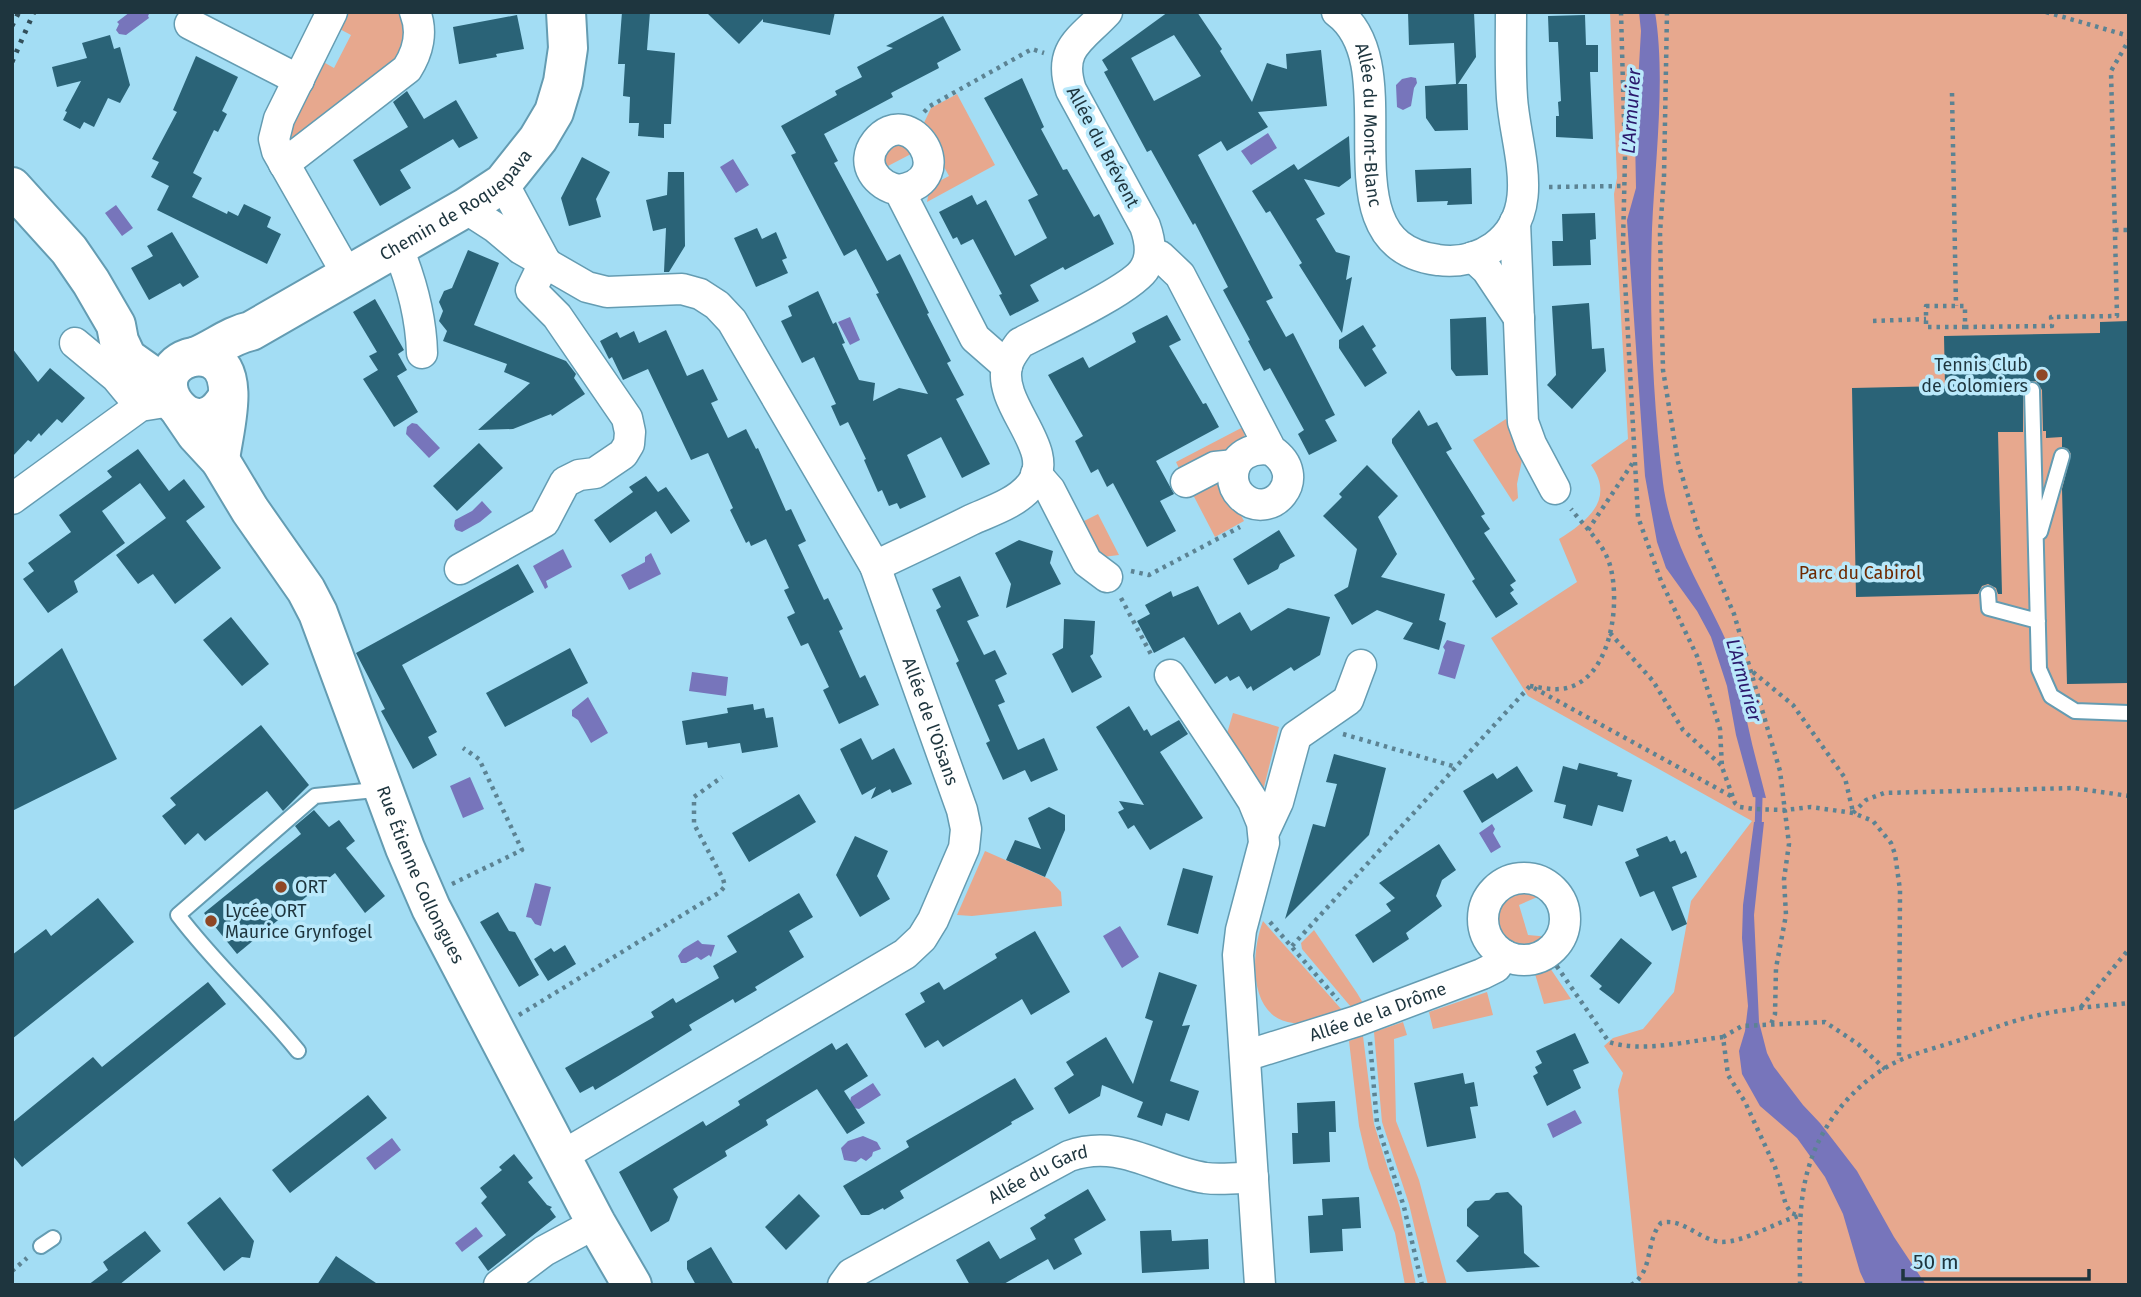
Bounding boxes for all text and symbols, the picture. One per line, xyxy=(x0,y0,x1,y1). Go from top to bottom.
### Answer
street label: Allée du Mont-Blanc xyxy=(1350,40,1386,209)
water label: L'Armurier xyxy=(1617,67,1646,155)
street label: Allée du Brévent xyxy=(1062,83,1144,212)
street label: Chemin de Roquepava xyxy=(376,145,537,266)
place label: Tennis Club de Colomiers xyxy=(1921,354,2028,397)
marker: Tennis Club de Colomiers xyxy=(2034,367,2050,383)
park label: Parc du Cabirol xyxy=(1799,562,1921,584)
water label: L'Armurier xyxy=(1721,636,1767,725)
street label: Allée de l'Oisans xyxy=(898,655,963,788)
street label: Rue Étienne Collongues xyxy=(372,783,469,967)
place label: ORT xyxy=(295,876,328,898)
marker: ORT xyxy=(273,879,289,895)
place label: Lycée ORT Maurice Grynfogel xyxy=(225,900,372,943)
marker: Lycée ORT Maurice Grynfogel xyxy=(203,913,219,929)
street label: Allée de la Drôme xyxy=(1307,977,1450,1046)
street label: Allée du Gard xyxy=(984,1140,1090,1209)
scale bar xyxy=(1903,1238,2088,1282)
text: 50 m xyxy=(1913,1249,1959,1275)

